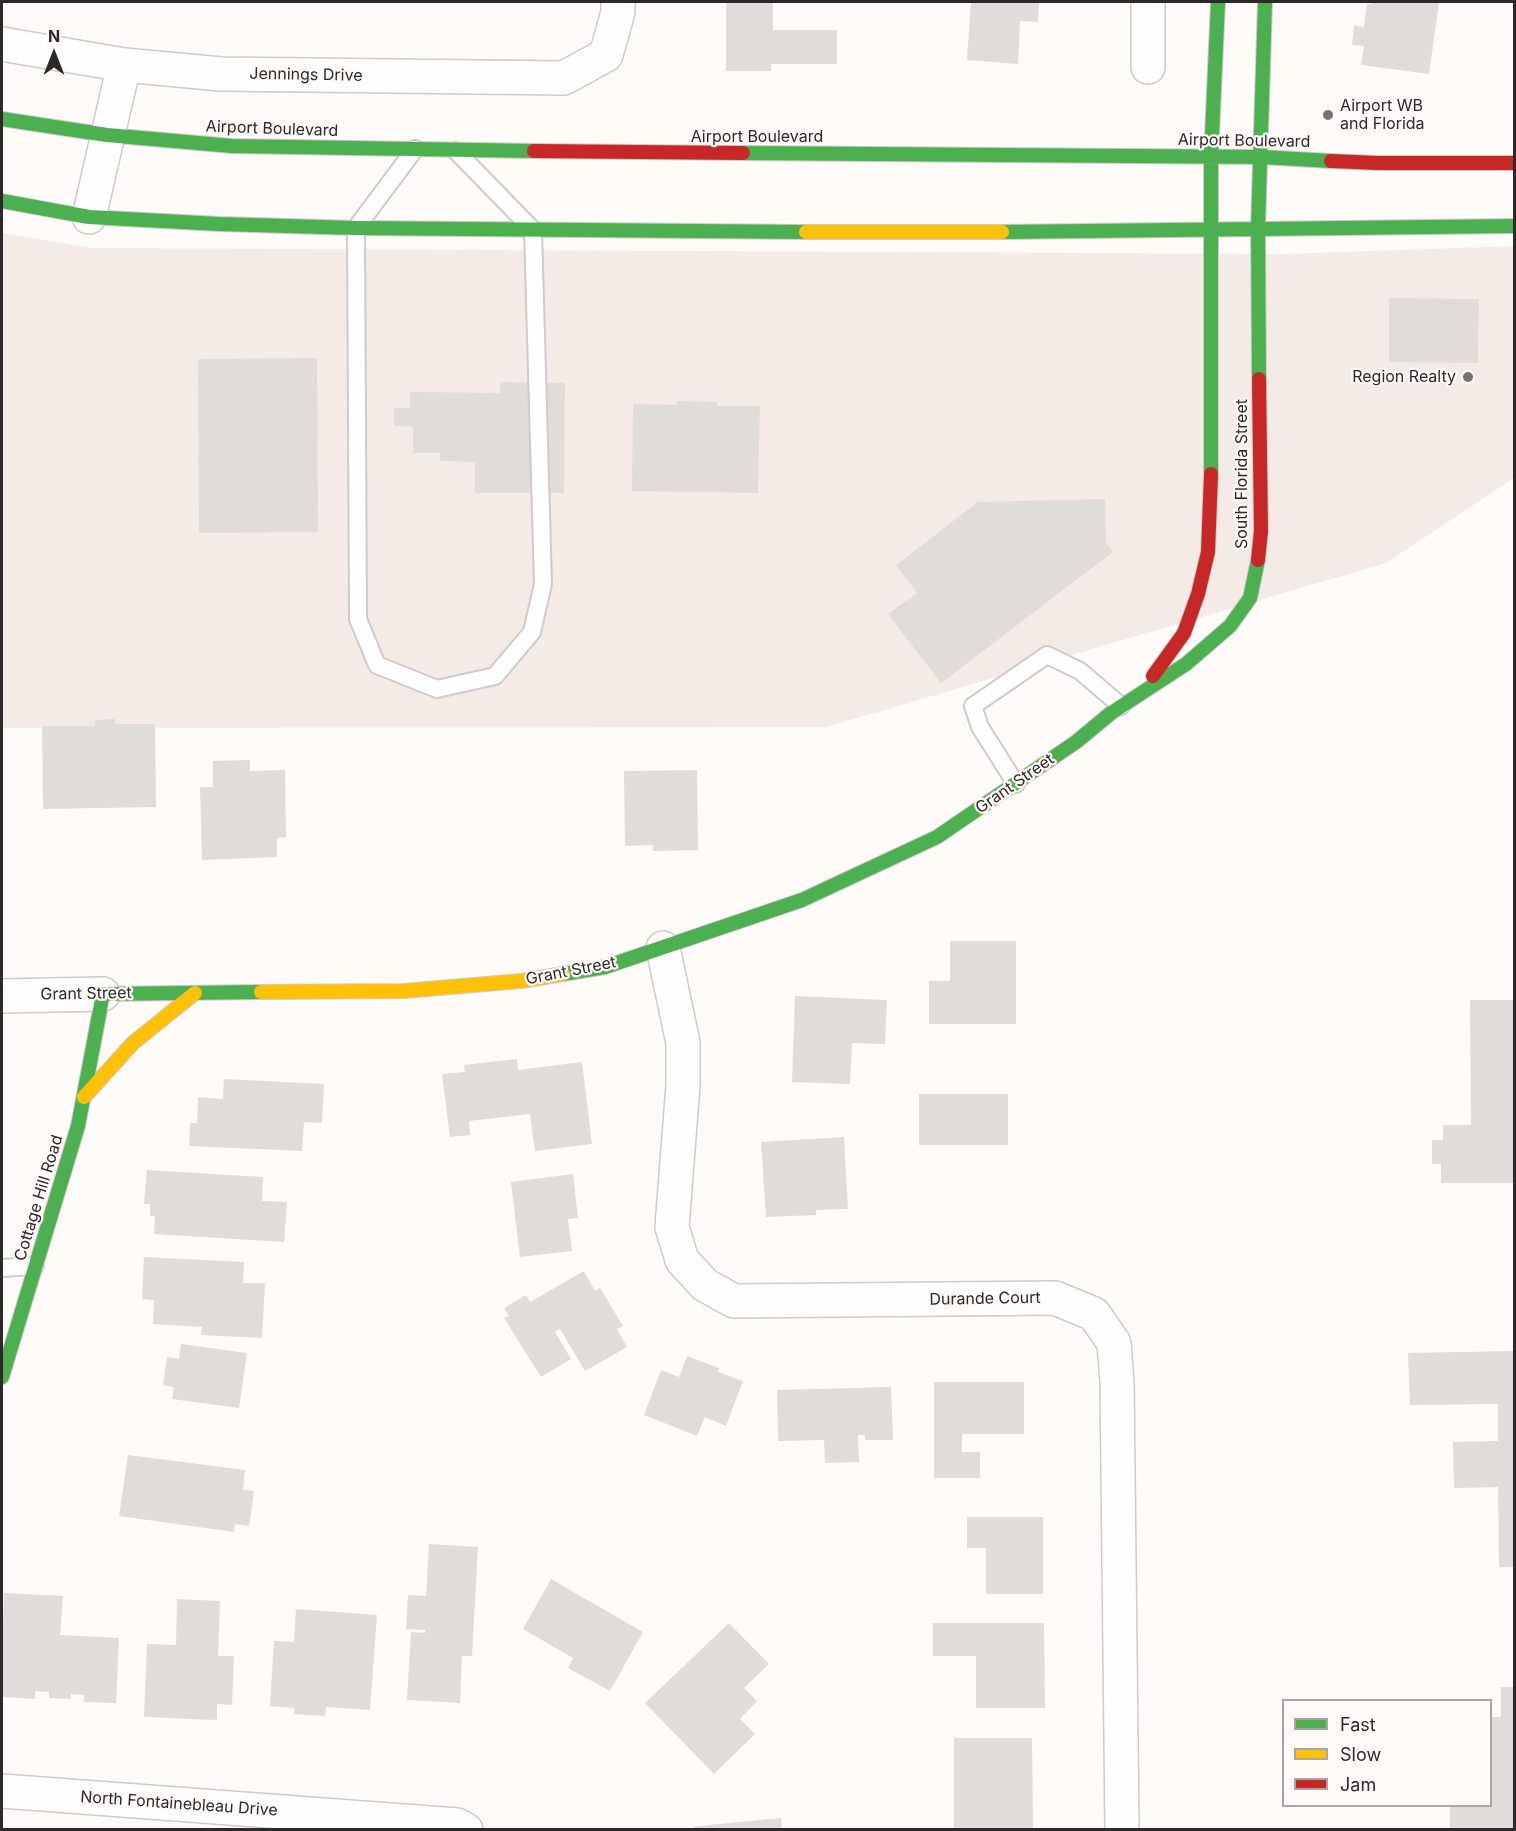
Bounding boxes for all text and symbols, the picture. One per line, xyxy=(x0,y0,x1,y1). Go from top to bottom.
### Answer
north arrow xyxy=(24,24,84,84)
text: N xyxy=(48,26,60,46)
street label: Jennings Drive xyxy=(249,64,363,86)
place label: Airport WB and Florida xyxy=(1340,96,1425,134)
marker: Airport WB and Florida xyxy=(1321,108,1335,122)
street label: Airport Boulevard xyxy=(205,117,339,141)
street label: Airport Boulevard xyxy=(691,127,823,147)
street label: Airport Boulevard xyxy=(1178,130,1310,152)
place label: Region Realty xyxy=(1352,367,1456,387)
marker: Region Realty xyxy=(1461,370,1475,384)
street label: South Florida Street xyxy=(1232,399,1252,549)
street label: Grant Street xyxy=(972,750,1058,818)
street label: Grant Street xyxy=(524,953,618,989)
street label: Grant Street xyxy=(40,984,132,1004)
street label: Cottage Hill Road xyxy=(11,1133,67,1263)
street label: Durande Court xyxy=(929,1288,1041,1310)
legend xyxy=(1282,1699,1492,1807)
text: Fast xyxy=(1340,1714,1376,1735)
text: Slow xyxy=(1340,1744,1381,1765)
text: Jam xyxy=(1340,1774,1376,1795)
street label: North Fontainebleau Drive xyxy=(80,1788,278,1820)

